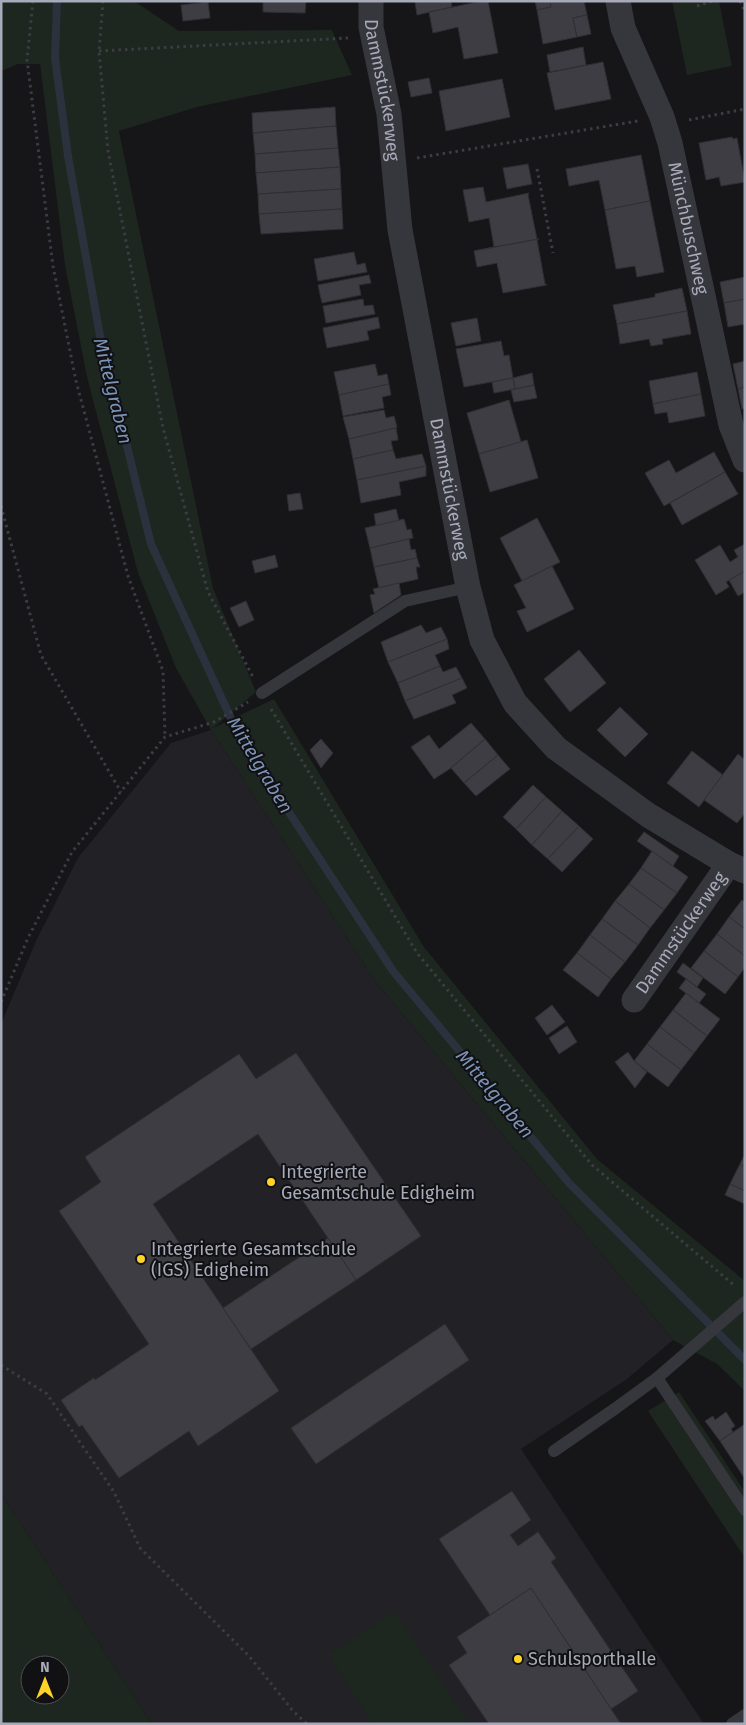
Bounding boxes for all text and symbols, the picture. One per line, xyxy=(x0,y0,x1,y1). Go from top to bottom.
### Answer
street label: Dammstückerweg xyxy=(360,19,404,163)
street label: Münchbuschweg xyxy=(663,160,714,297)
water label: Mittelgraben xyxy=(89,336,137,446)
street label: Dammstückerweg xyxy=(425,416,474,562)
water label: Mittelgraben xyxy=(222,713,298,817)
street label: Dammstückerweg xyxy=(631,867,732,998)
water label: Mittelgraben xyxy=(451,1045,539,1143)
place label: Integrierte Gesamtschule Edigheim xyxy=(281,1161,475,1204)
marker: Integrierte Gesamtschule Edigheim xyxy=(265,1176,277,1188)
place label: Integrierte Gesamtschule (IGS) Edigheim xyxy=(151,1238,356,1281)
marker: Integrierte Gesamtschule (IGS) Edigheim xyxy=(135,1253,147,1265)
place label: Schulsporthalle xyxy=(528,1648,656,1670)
marker: Schulsporthalle xyxy=(512,1653,524,1665)
north arrow xyxy=(20,1655,70,1705)
text: N xyxy=(40,1659,50,1676)

